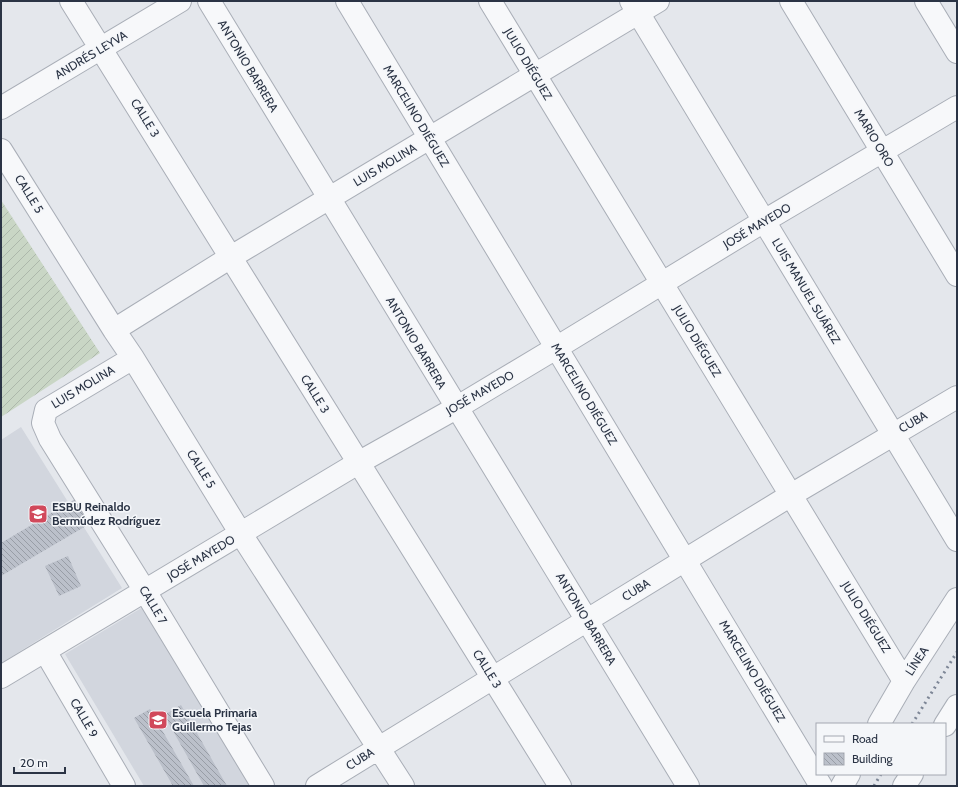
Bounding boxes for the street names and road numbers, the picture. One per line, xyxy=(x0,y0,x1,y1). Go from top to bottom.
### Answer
street label: ANTONIO BARRERA xyxy=(215,17,282,115)
street label: JULIO DIÉGUEZ xyxy=(501,24,556,103)
street label: ANDRÉS LEYVA xyxy=(52,27,130,82)
street label: MARCELINO DIÉGUEZ xyxy=(380,62,453,170)
street label: CALLE 3 xyxy=(128,96,163,140)
street label: MARIO ORO xyxy=(851,106,898,170)
street label: LUIS MOLINA xyxy=(350,140,420,189)
street label: CALLE 5 xyxy=(12,172,47,216)
street label: JOSÉ MAYEDO xyxy=(719,199,793,252)
street label: LUIS MANUEL SUÁREZ xyxy=(769,235,844,346)
street label: ANTONIO BARRERA xyxy=(383,294,450,392)
street label: JULIO DIÉGUEZ xyxy=(670,301,725,380)
street label: MARCELINO DIÉGUEZ xyxy=(548,340,621,448)
street label: LUIS MOLINA xyxy=(48,362,118,411)
street label: JOSÉ MAYEDO xyxy=(442,367,517,419)
street label: CALLE 3 xyxy=(298,372,333,416)
street label: CUBA xyxy=(896,407,930,436)
street label: CALLE 5 xyxy=(184,447,219,491)
street label: JOSÉ MAYEDO xyxy=(163,531,237,584)
street label: ANTONIO BARRERA xyxy=(553,570,620,668)
street label: CUBA xyxy=(619,575,653,604)
street label: JULIO DIÉGUEZ xyxy=(838,578,894,655)
street label: CALLE 7 xyxy=(136,583,171,627)
street label: MARCELINO DIÉGUEZ xyxy=(716,617,789,725)
street label: LÍNEA xyxy=(902,643,932,678)
street label: CALLE 3 xyxy=(470,647,505,691)
street label: CALLE 9 xyxy=(67,695,102,740)
street label: CUBA xyxy=(343,744,377,773)

